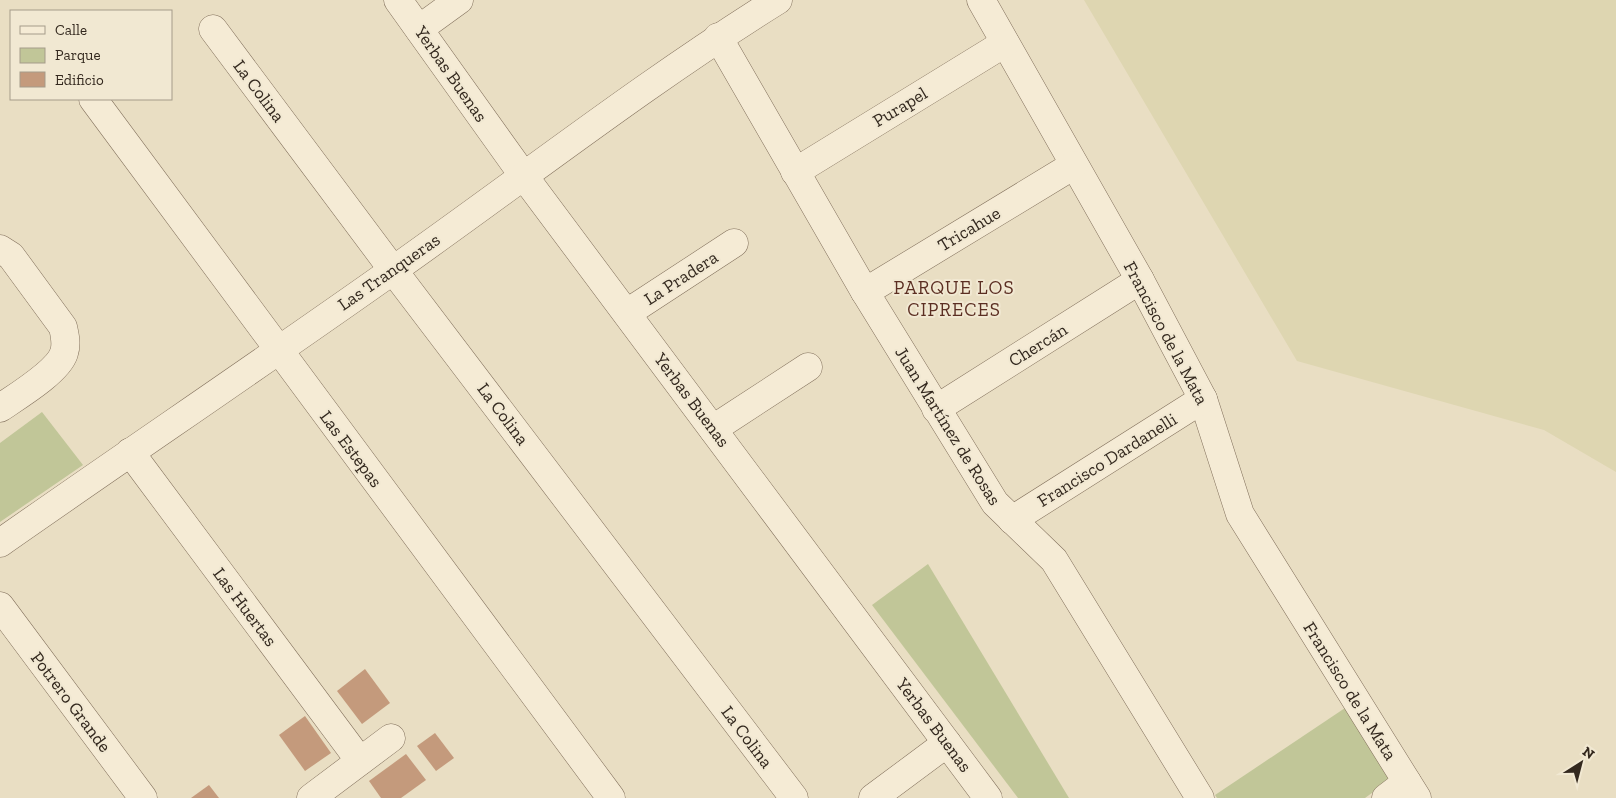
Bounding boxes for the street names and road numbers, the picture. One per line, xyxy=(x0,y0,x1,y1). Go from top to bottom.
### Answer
street label: Yerbas Buenas xyxy=(409,21,492,126)
street label: La Colina xyxy=(228,56,290,127)
street label: Purapel xyxy=(869,82,931,132)
street label: Tricahue xyxy=(934,202,1004,256)
street label: Las Tranqueras xyxy=(334,229,445,315)
street label: La Pradera xyxy=(640,246,722,310)
street label: Francisco de la Mata xyxy=(1119,258,1213,409)
street label: Chercán xyxy=(1005,318,1072,372)
street label: Juan Martínez de Rosas xyxy=(890,343,1006,509)
street label: Yerbas Buenas xyxy=(649,348,735,452)
street label: La Colina xyxy=(472,379,534,450)
street label: Las Estepas xyxy=(315,406,387,492)
street label: Francisco Dardanelli xyxy=(1033,408,1181,512)
street label: Las Huertas xyxy=(208,563,282,651)
street label: Francisco de la Mata xyxy=(1298,618,1402,765)
street label: Potrero Grande xyxy=(26,647,116,757)
street label: Yerbas Buenas xyxy=(891,673,977,777)
street label: La Colina xyxy=(716,702,778,773)

